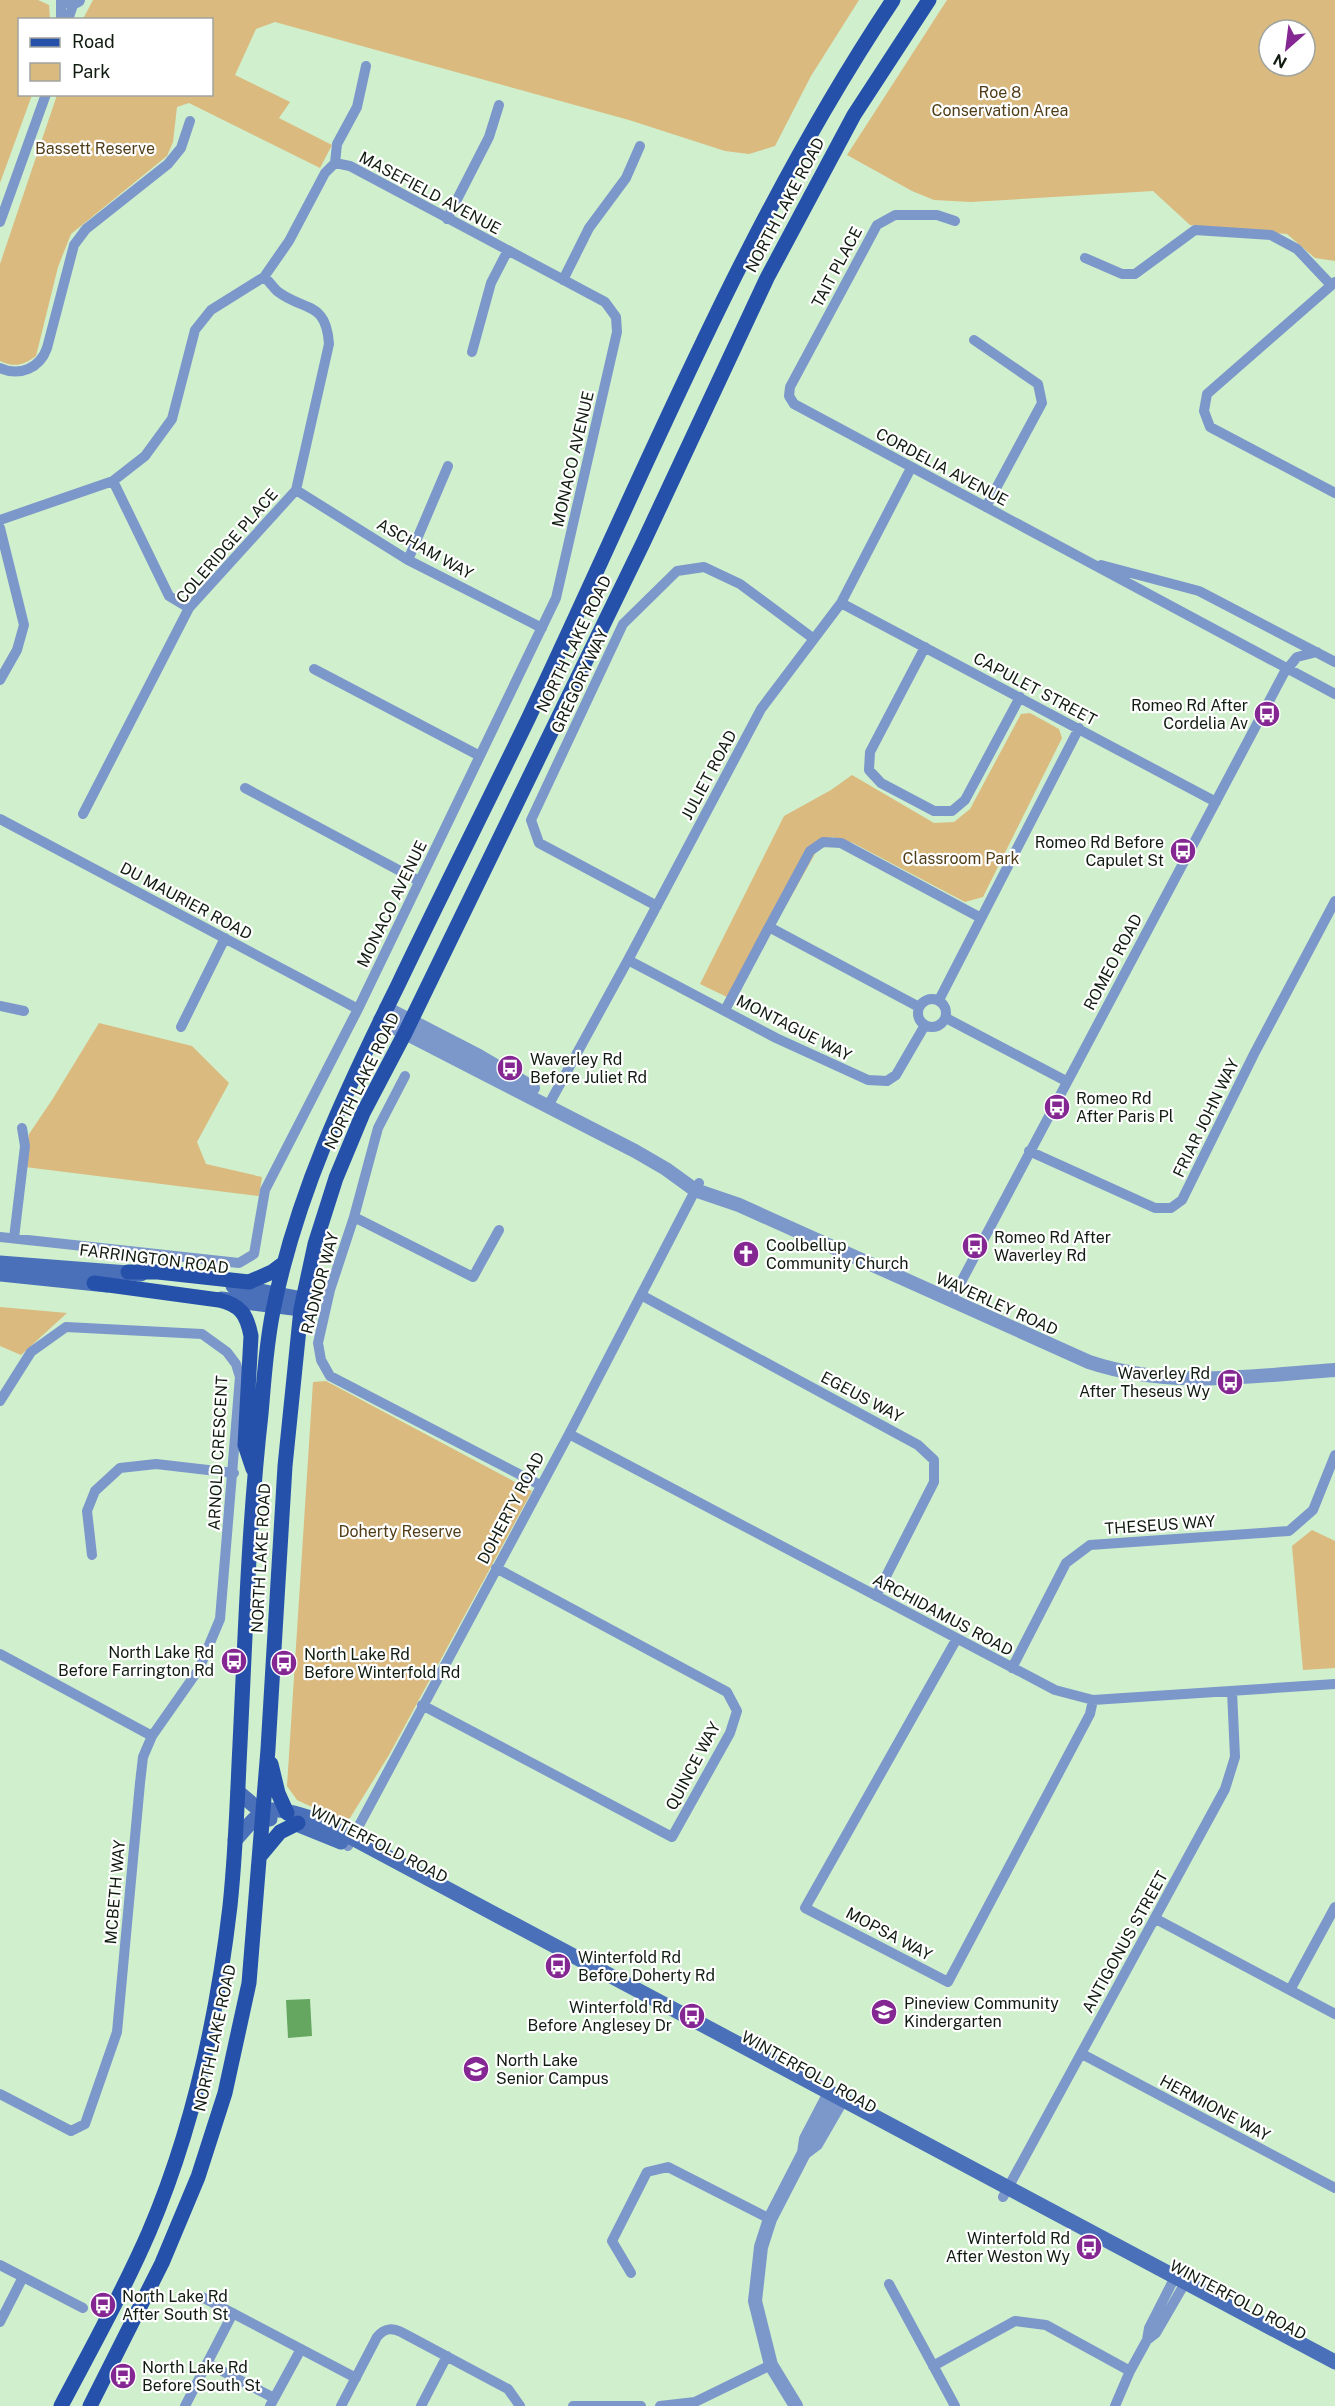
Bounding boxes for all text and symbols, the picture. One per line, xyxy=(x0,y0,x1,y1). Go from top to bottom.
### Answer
legend xyxy=(18,18,213,96)
north arrow xyxy=(1257,18,1317,78)
text: Road xyxy=(72,31,115,52)
text: N xyxy=(1270,49,1290,72)
text: Park xyxy=(72,61,110,82)
park label: Roe 8 Conservation Area xyxy=(932,83,1068,120)
street label: NORTH LAKE ROAD xyxy=(741,134,829,276)
park label: Bassett Reserve xyxy=(35,139,155,158)
street label: MASEFIELD AVENUE xyxy=(356,148,504,238)
street label: TAIT PLACE xyxy=(808,223,866,311)
street label: MONACO AVENUE xyxy=(548,389,598,529)
street label: CORDELIA AVENUE xyxy=(873,424,1011,510)
street label: COLERIDGE PLACE xyxy=(172,485,282,607)
street label: ASCHAM WAY xyxy=(373,515,477,583)
street label: NORTH LAKE ROAD xyxy=(533,572,615,716)
street label: GREGORY WAY xyxy=(548,626,613,736)
street label: CAPULET STREET xyxy=(970,648,1100,730)
place label: Romeo Rd After Cordelia Av xyxy=(1131,696,1248,733)
bus stop icon: Romeo Rd After Cordelia Av xyxy=(1252,699,1282,729)
street label: JULIET ROAD xyxy=(677,727,741,823)
place label: Romeo Rd Before Capulet St xyxy=(1035,833,1164,870)
bus stop icon: Romeo Rd Before Capulet St xyxy=(1168,836,1198,866)
street label: MONACO AVENUE xyxy=(353,837,431,971)
park label: Classroom Park xyxy=(903,849,1019,868)
street label: DU MAURIER ROAD xyxy=(117,858,255,944)
street label: ROMEO ROAD xyxy=(1080,911,1146,1013)
street label: MONTAGUE WAY xyxy=(733,991,855,1065)
street label: NORTH LAKE ROAD xyxy=(321,1009,403,1153)
place label: Waverley Rd Before Juliet Rd xyxy=(530,1050,647,1087)
bus stop icon: Waverley Rd Before Juliet Rd xyxy=(495,1053,525,1083)
street label: FRIAR JOHN WAY xyxy=(1169,1055,1243,1181)
place label: Romeo Rd After Paris Pl xyxy=(1076,1089,1174,1126)
bus stop icon: Romeo Rd After Paris Pl xyxy=(1042,1092,1072,1122)
place label: Romeo Rd After Waverley Rd xyxy=(994,1228,1111,1265)
street label: RADNOR WAY xyxy=(297,1230,343,1336)
bus stop icon: Romeo Rd After Waverley Rd xyxy=(960,1231,990,1261)
place label: Coolbellup Community Church xyxy=(766,1236,909,1273)
church icon: Coolbellup Community Church xyxy=(731,1239,761,1269)
street label: FARRINGTON ROAD xyxy=(78,1240,230,1278)
street label: WAVERLEY ROAD xyxy=(933,1269,1061,1339)
place label: Waverley Rd After Theseus Wy xyxy=(1079,1364,1210,1401)
street label: EGEUS WAY xyxy=(818,1367,907,1427)
bus stop icon: Waverley Rd After Theseus Wy xyxy=(1215,1367,1245,1397)
street label: ARNOLD CRESCENT xyxy=(204,1375,232,1531)
street label: DOHERTY ROAD xyxy=(474,1449,548,1567)
street label: NORTH LAKE ROAD xyxy=(248,1483,274,1633)
street label: THESEUS WAY xyxy=(1104,1512,1216,1538)
park label: Doherty Reserve xyxy=(338,1522,462,1541)
street label: ARCHIDAMUS ROAD xyxy=(870,1570,1016,1660)
place label: North Lake Rd Before Farrington Rd xyxy=(58,1643,214,1680)
place label: North Lake Rd Before Winterfold Rd xyxy=(304,1645,460,1682)
bus stop icon: North Lake Rd Before Farrington Rd xyxy=(219,1646,249,1676)
bus stop icon: North Lake Rd Before Winterfold Rd xyxy=(269,1648,299,1678)
street label: QUINCE WAY xyxy=(662,1718,724,1813)
street label: WINTERFOLD ROAD xyxy=(307,1801,451,1887)
street label: MCBETH WAY xyxy=(101,1839,129,1945)
street label: ANTIGONUS STREET xyxy=(1078,1867,1172,2016)
street label: MOPSA WAY xyxy=(843,1903,936,1965)
place label: Winterfold Rd Before Doherty Rd xyxy=(578,1948,715,1985)
bus stop icon: Winterfold Rd Before Doherty Rd xyxy=(543,1951,573,1981)
street label: NORTH LAKE ROAD xyxy=(190,1963,240,2113)
place label: Pineview Community Kindergarten xyxy=(904,1994,1059,2031)
school or university icon: Pineview Community Kindergarten xyxy=(869,1997,899,2027)
place label: Winterfold Rd Before Anglesey Dr xyxy=(527,1998,672,2035)
bus stop icon: Winterfold Rd Before Anglesey Dr xyxy=(677,2001,707,2031)
street label: WINTERFOLD ROAD xyxy=(738,2027,880,2117)
place label: North Lake Senior Campus xyxy=(496,2051,609,2088)
school or university icon: North Lake Senior Campus xyxy=(461,2054,491,2084)
street label: HERMIONE WAY xyxy=(1157,2071,1274,2145)
place label: Winterfold Rd After Weston Wy xyxy=(946,2229,1070,2266)
bus stop icon: Winterfold Rd After Weston Wy xyxy=(1074,2232,1104,2262)
street label: WINTERFOLD ROAD xyxy=(1166,2256,1310,2344)
place label: North Lake Rd After South St xyxy=(122,2287,229,2324)
bus stop icon: North Lake Rd After South St xyxy=(88,2290,118,2320)
place label: North Lake Rd Before South St xyxy=(142,2358,261,2395)
bus stop icon: North Lake Rd Before South St xyxy=(108,2361,138,2391)

